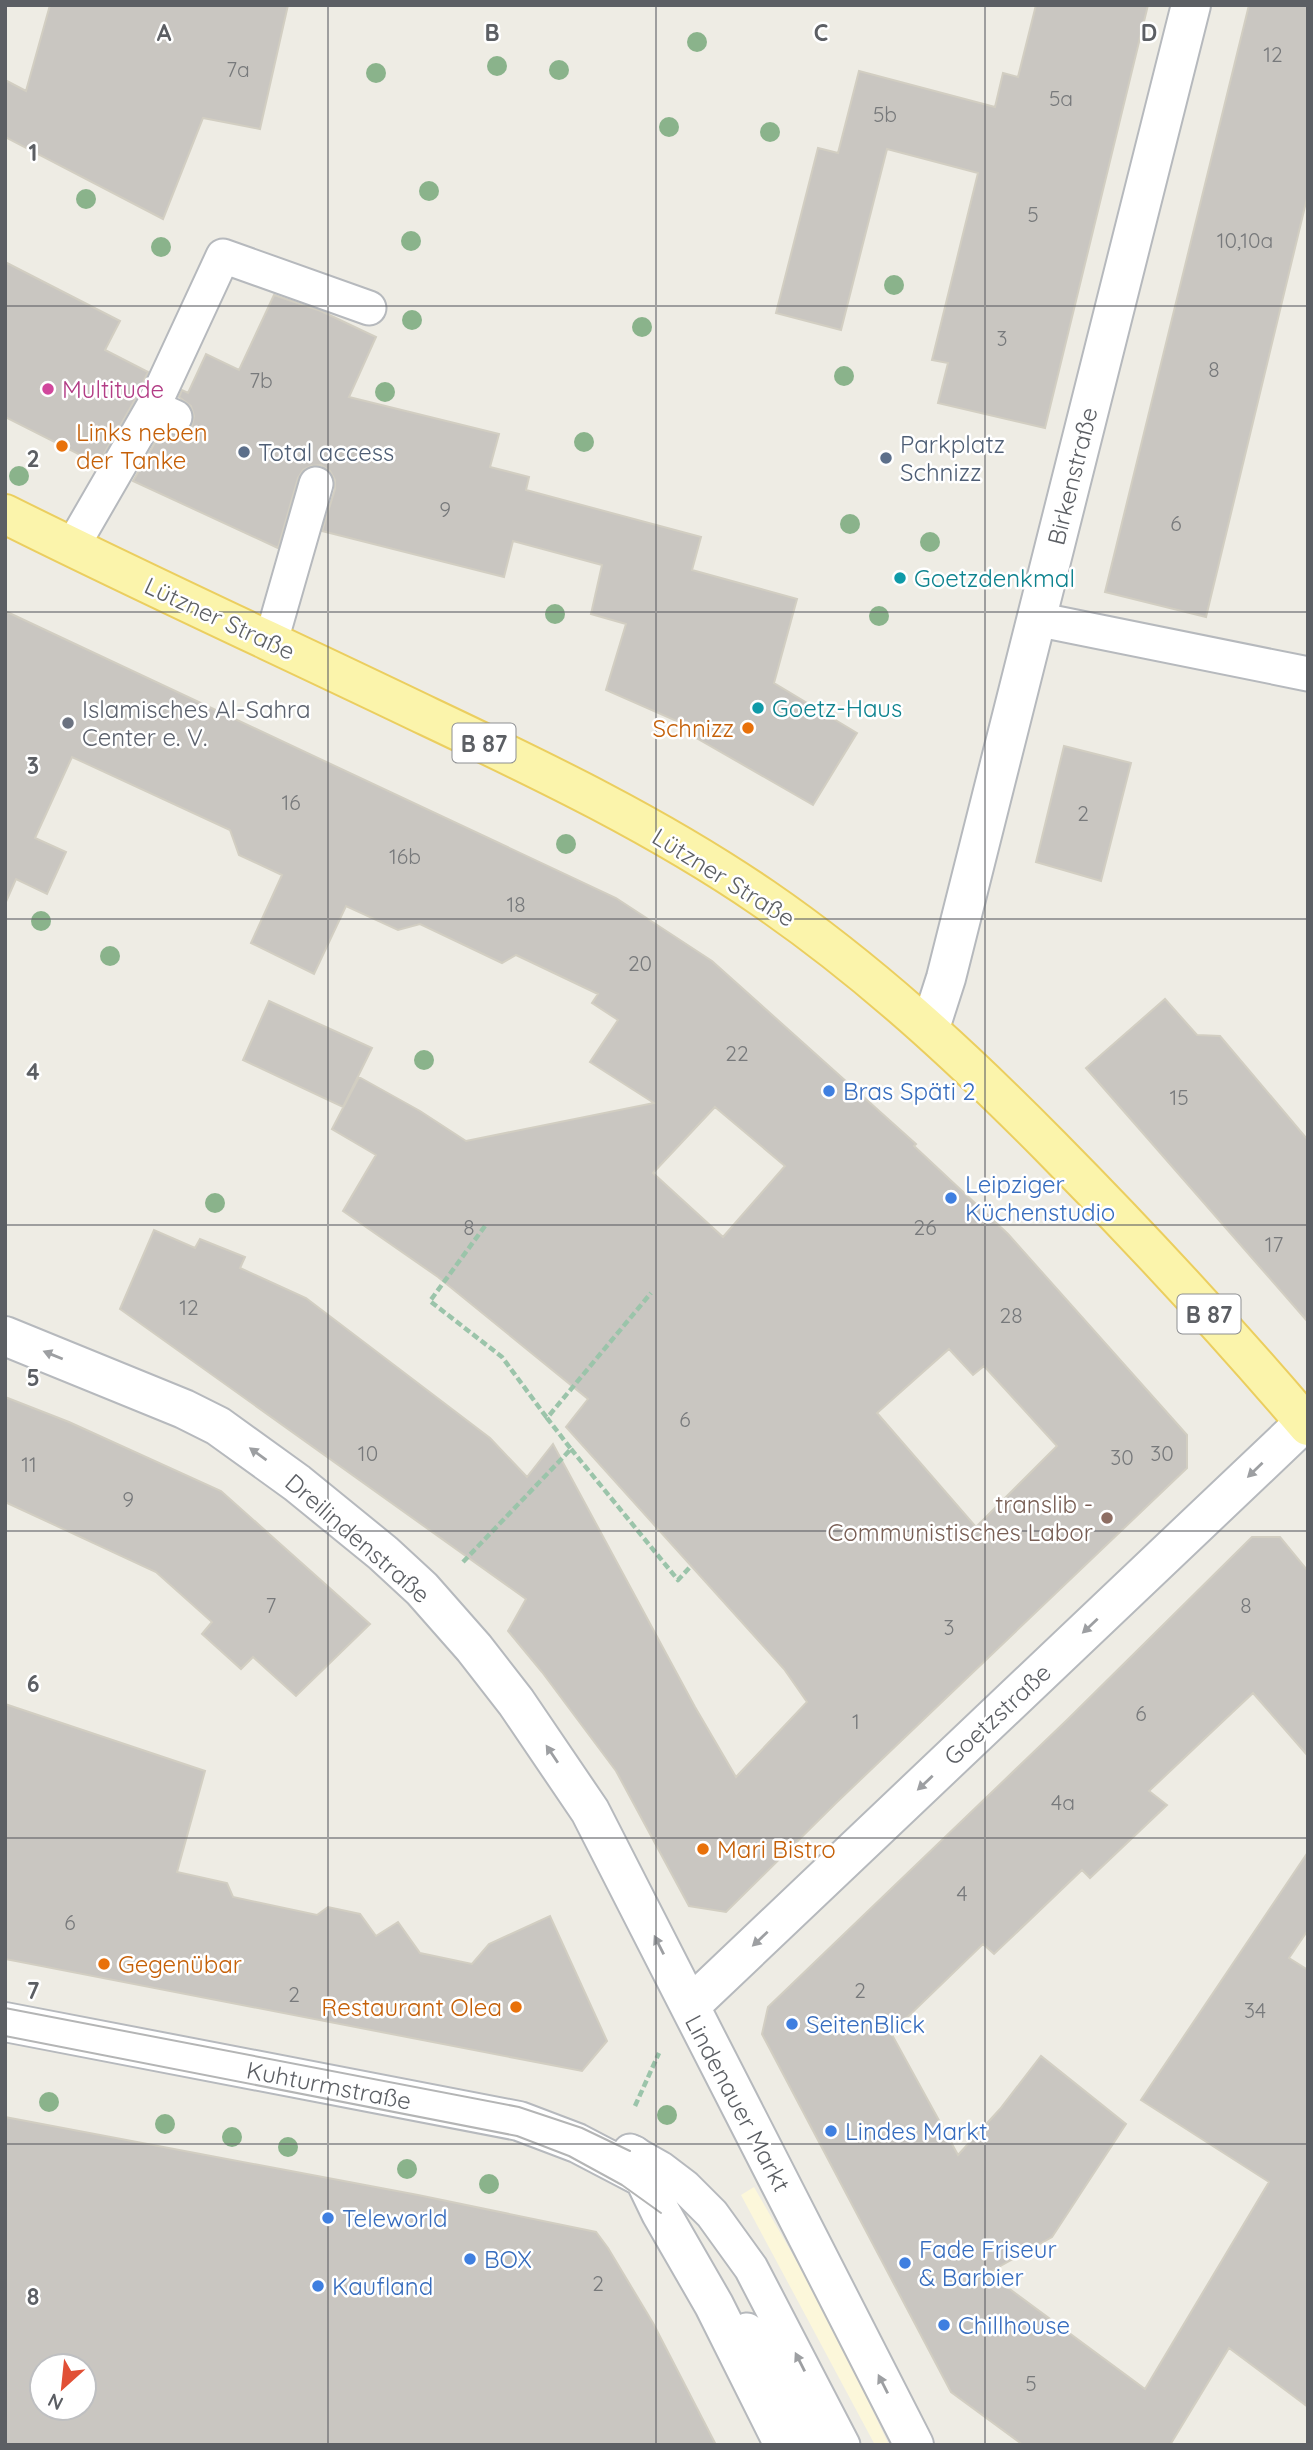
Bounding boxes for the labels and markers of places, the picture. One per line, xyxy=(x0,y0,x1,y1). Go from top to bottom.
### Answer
place label: Multitude xyxy=(62,374,164,404)
marker: Multitude xyxy=(40,381,56,397)
place label: Links neben der Tanke xyxy=(76,417,208,475)
place label: Parkplatz Schnizz xyxy=(900,429,1005,487)
place label: Total access xyxy=(258,437,394,467)
marker: Links neben der Tanke xyxy=(54,438,70,454)
marker: Total access xyxy=(236,444,252,460)
marker: Parkplatz Schnizz xyxy=(878,450,894,466)
place label: Goetzdenkmal xyxy=(914,563,1075,593)
marker: Goetzdenkmal xyxy=(892,570,908,586)
place label: Goetz-Haus xyxy=(772,693,902,723)
place label: Islamisches Al-Sahra Center e. V. xyxy=(82,694,311,752)
marker: Goetz-Haus xyxy=(750,700,766,716)
place label: Schnizz xyxy=(652,713,734,743)
marker: Islamisches Al-Sahra Center e. V. xyxy=(60,715,76,731)
marker: Schnizz xyxy=(740,720,756,736)
place label: Bras Späti 2 xyxy=(843,1076,976,1106)
marker: Bras Späti 2 xyxy=(821,1083,837,1099)
place label: Leipziger Küchenstudio xyxy=(965,1169,1115,1227)
marker: Leipziger Küchenstudio xyxy=(943,1190,959,1206)
place label: translib - Communistisches Labor xyxy=(828,1489,1093,1547)
marker: translib - Communistisches Labor xyxy=(1099,1510,1115,1526)
place label: Mari Bistro xyxy=(717,1834,836,1864)
marker: Mari Bistro xyxy=(695,1841,711,1857)
place label: Gegenübar xyxy=(118,1949,242,1979)
marker: Gegenübar xyxy=(96,1956,112,1972)
place label: Restaurant Olea xyxy=(321,1992,502,2022)
marker: Restaurant Olea xyxy=(508,1999,524,2015)
place label: SeitenBlick xyxy=(806,2009,925,2039)
marker: SeitenBlick xyxy=(784,2016,800,2032)
place label: Lindes Markt xyxy=(845,2116,987,2146)
marker: Lindes Markt xyxy=(823,2123,839,2139)
place label: Teleworld xyxy=(342,2203,448,2233)
marker: Teleworld xyxy=(320,2210,336,2226)
place label: Fade Friseur & Barbier xyxy=(919,2234,1057,2292)
place label: BOX xyxy=(484,2244,532,2274)
marker: BOX xyxy=(462,2251,478,2267)
marker: Fade Friseur & Barbier xyxy=(897,2255,913,2271)
place label: Kaufland xyxy=(332,2271,433,2301)
marker: Kaufland xyxy=(310,2278,326,2294)
place label: Chillhouse xyxy=(958,2310,1070,2340)
marker: Chillhouse xyxy=(936,2317,952,2333)

